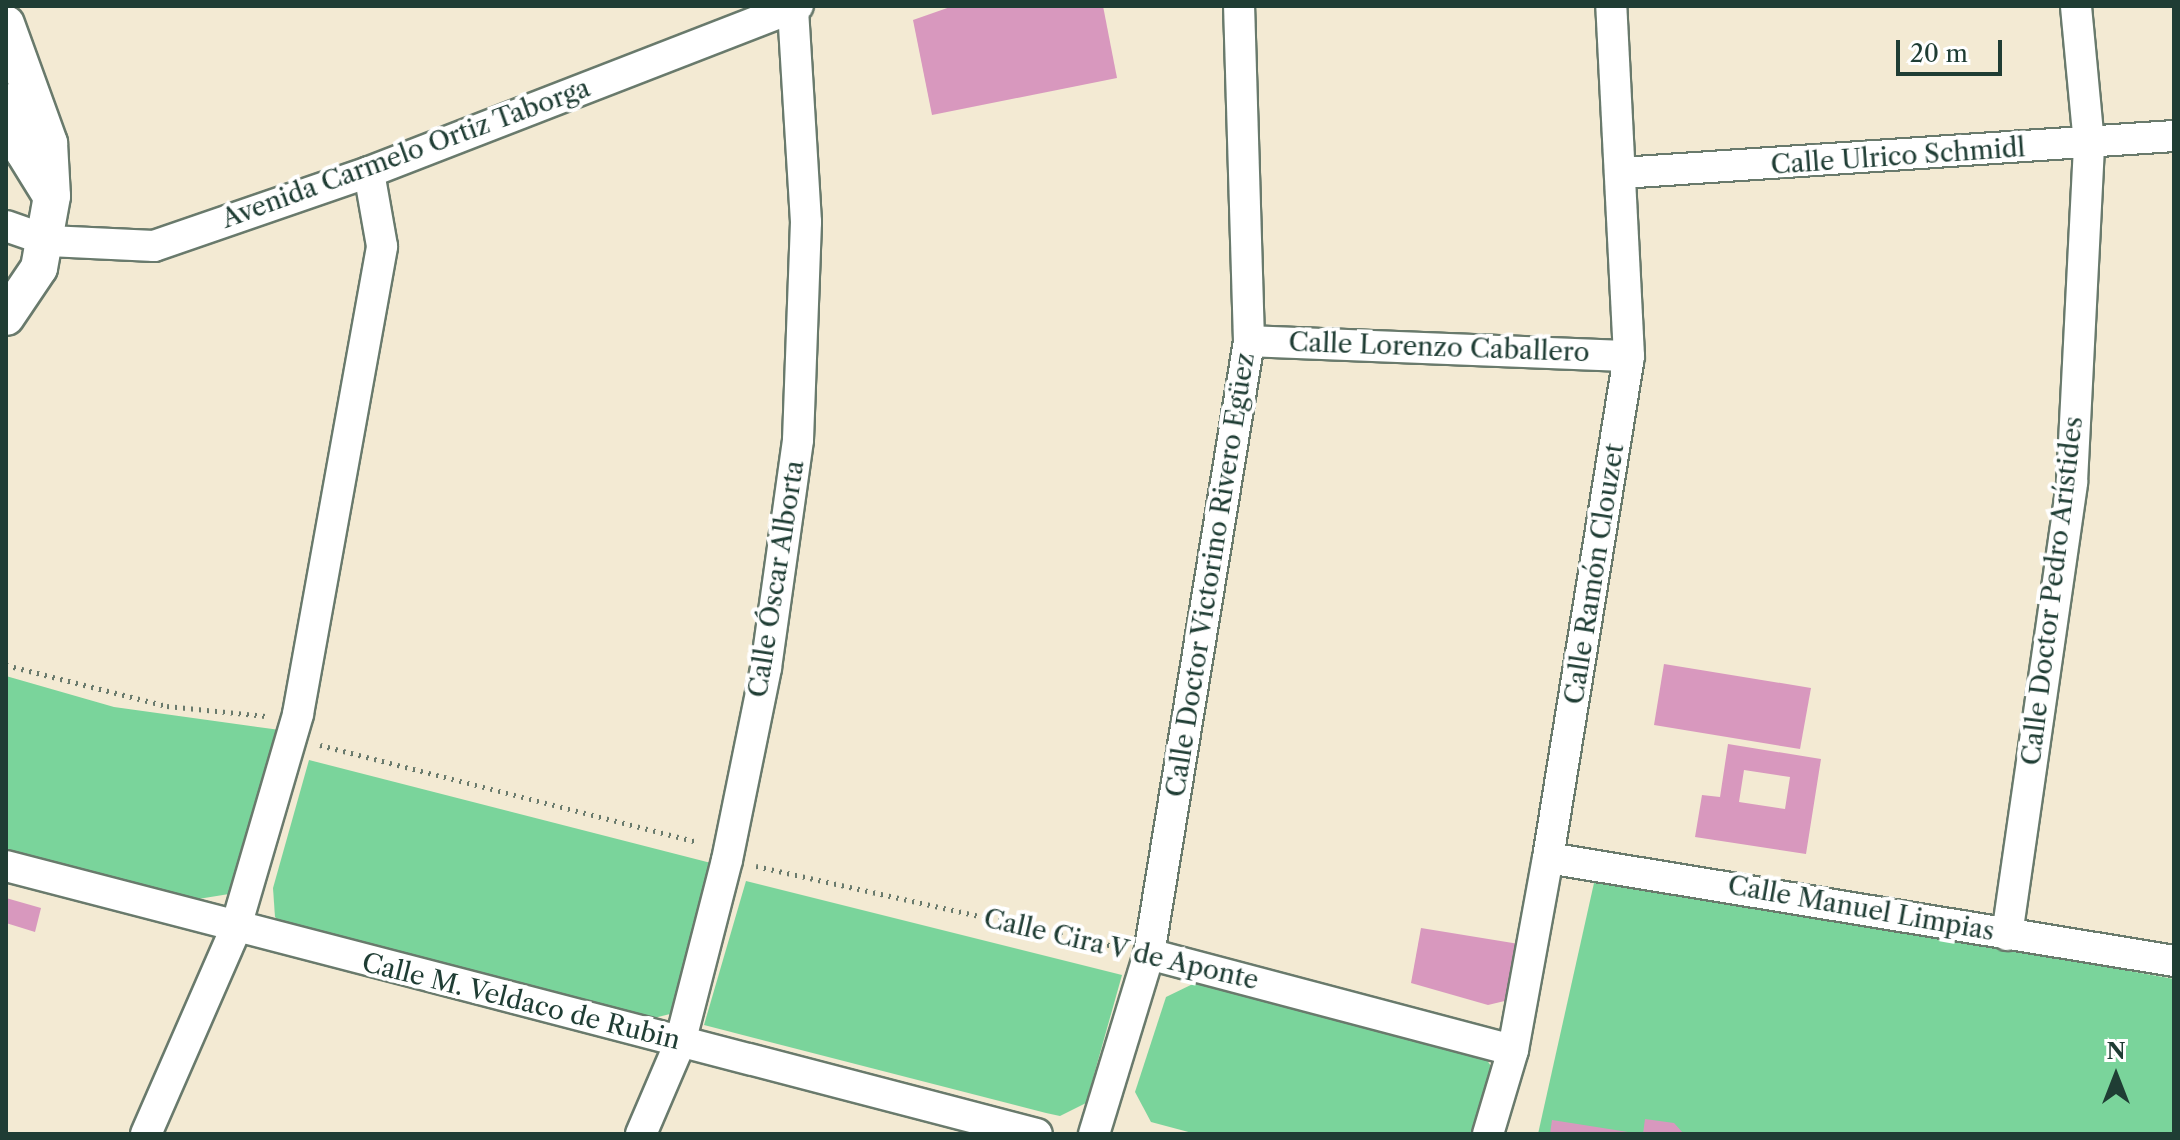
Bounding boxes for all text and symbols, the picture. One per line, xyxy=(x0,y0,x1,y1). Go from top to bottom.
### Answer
scale bar xyxy=(1900,24,2006,74)
text: 20 m xyxy=(1910,39,1968,68)
street label: Avenida Carmelo Ortiz Taborga xyxy=(217,73,595,235)
street label: Calle Ulrico Schmidl xyxy=(1770,133,2026,181)
street label: Calle Lorenzo Caballero xyxy=(1288,327,1590,369)
street label: Calle Doctor Victorino Rivero Egüez xyxy=(1160,350,1262,800)
street label: Calle Doctor Pedro Arístides xyxy=(2016,414,2090,768)
street label: Calle Ramón Clouzet xyxy=(1559,441,1631,707)
street label: Calle Óscar Alborta xyxy=(743,457,811,701)
street label: Calle Manuel Limpias xyxy=(1725,870,1997,948)
street label: Calle Cira V de Aponte xyxy=(979,903,1263,997)
street label: Calle M. Veldaco de Rubin xyxy=(358,947,684,1057)
north arrow xyxy=(2076,1036,2156,1116)
text: N xyxy=(2106,1038,2126,1065)

